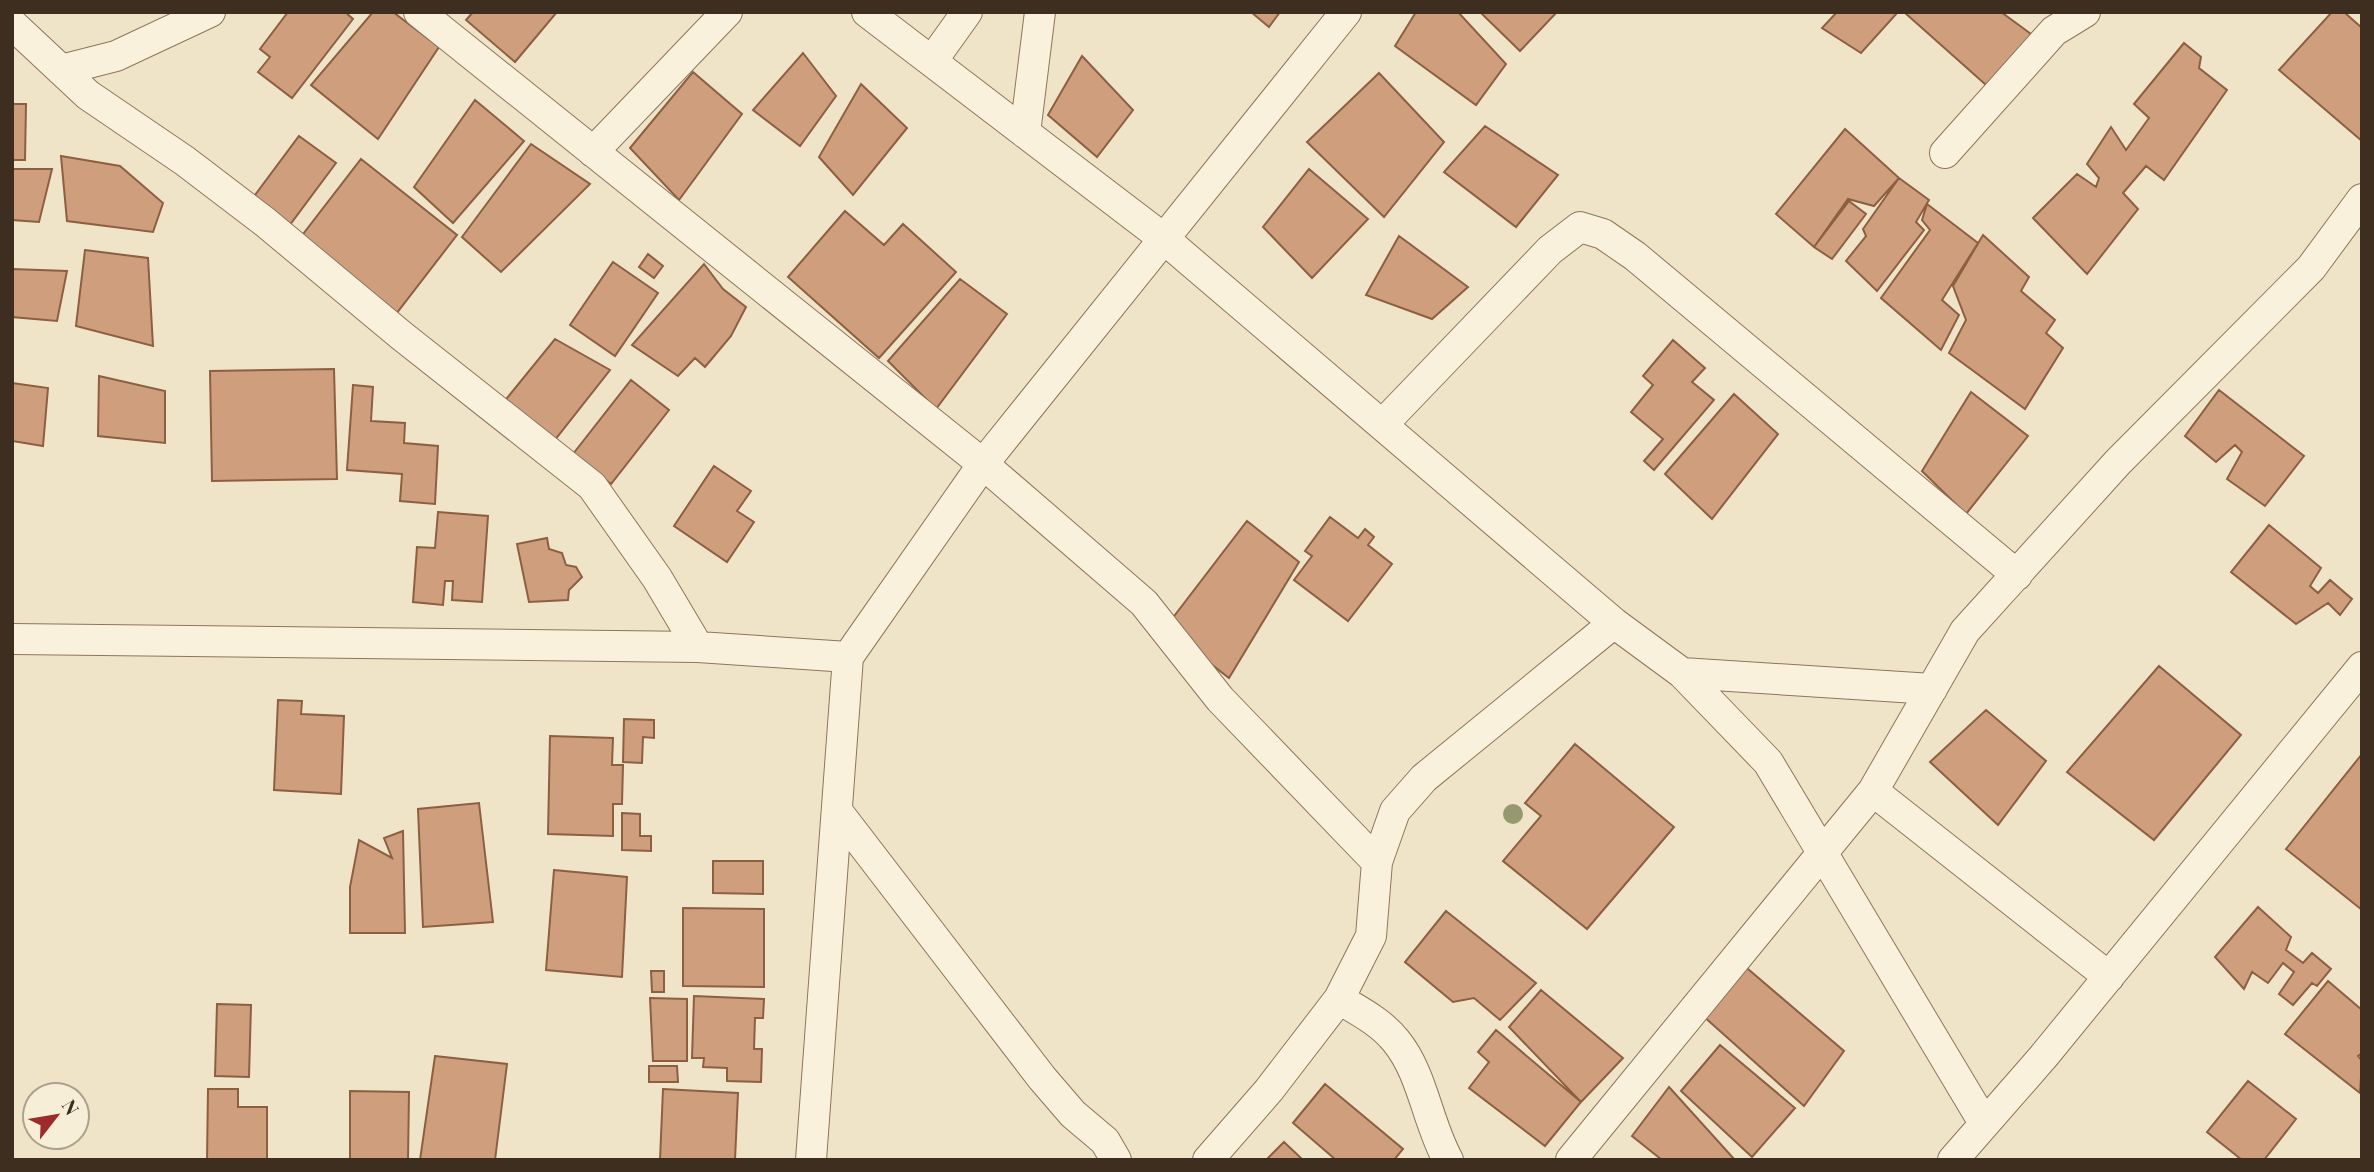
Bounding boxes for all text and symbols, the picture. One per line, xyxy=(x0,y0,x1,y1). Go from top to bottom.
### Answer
north arrow xyxy=(21,1081,91,1151)
text: N xyxy=(57,1094,86,1120)

